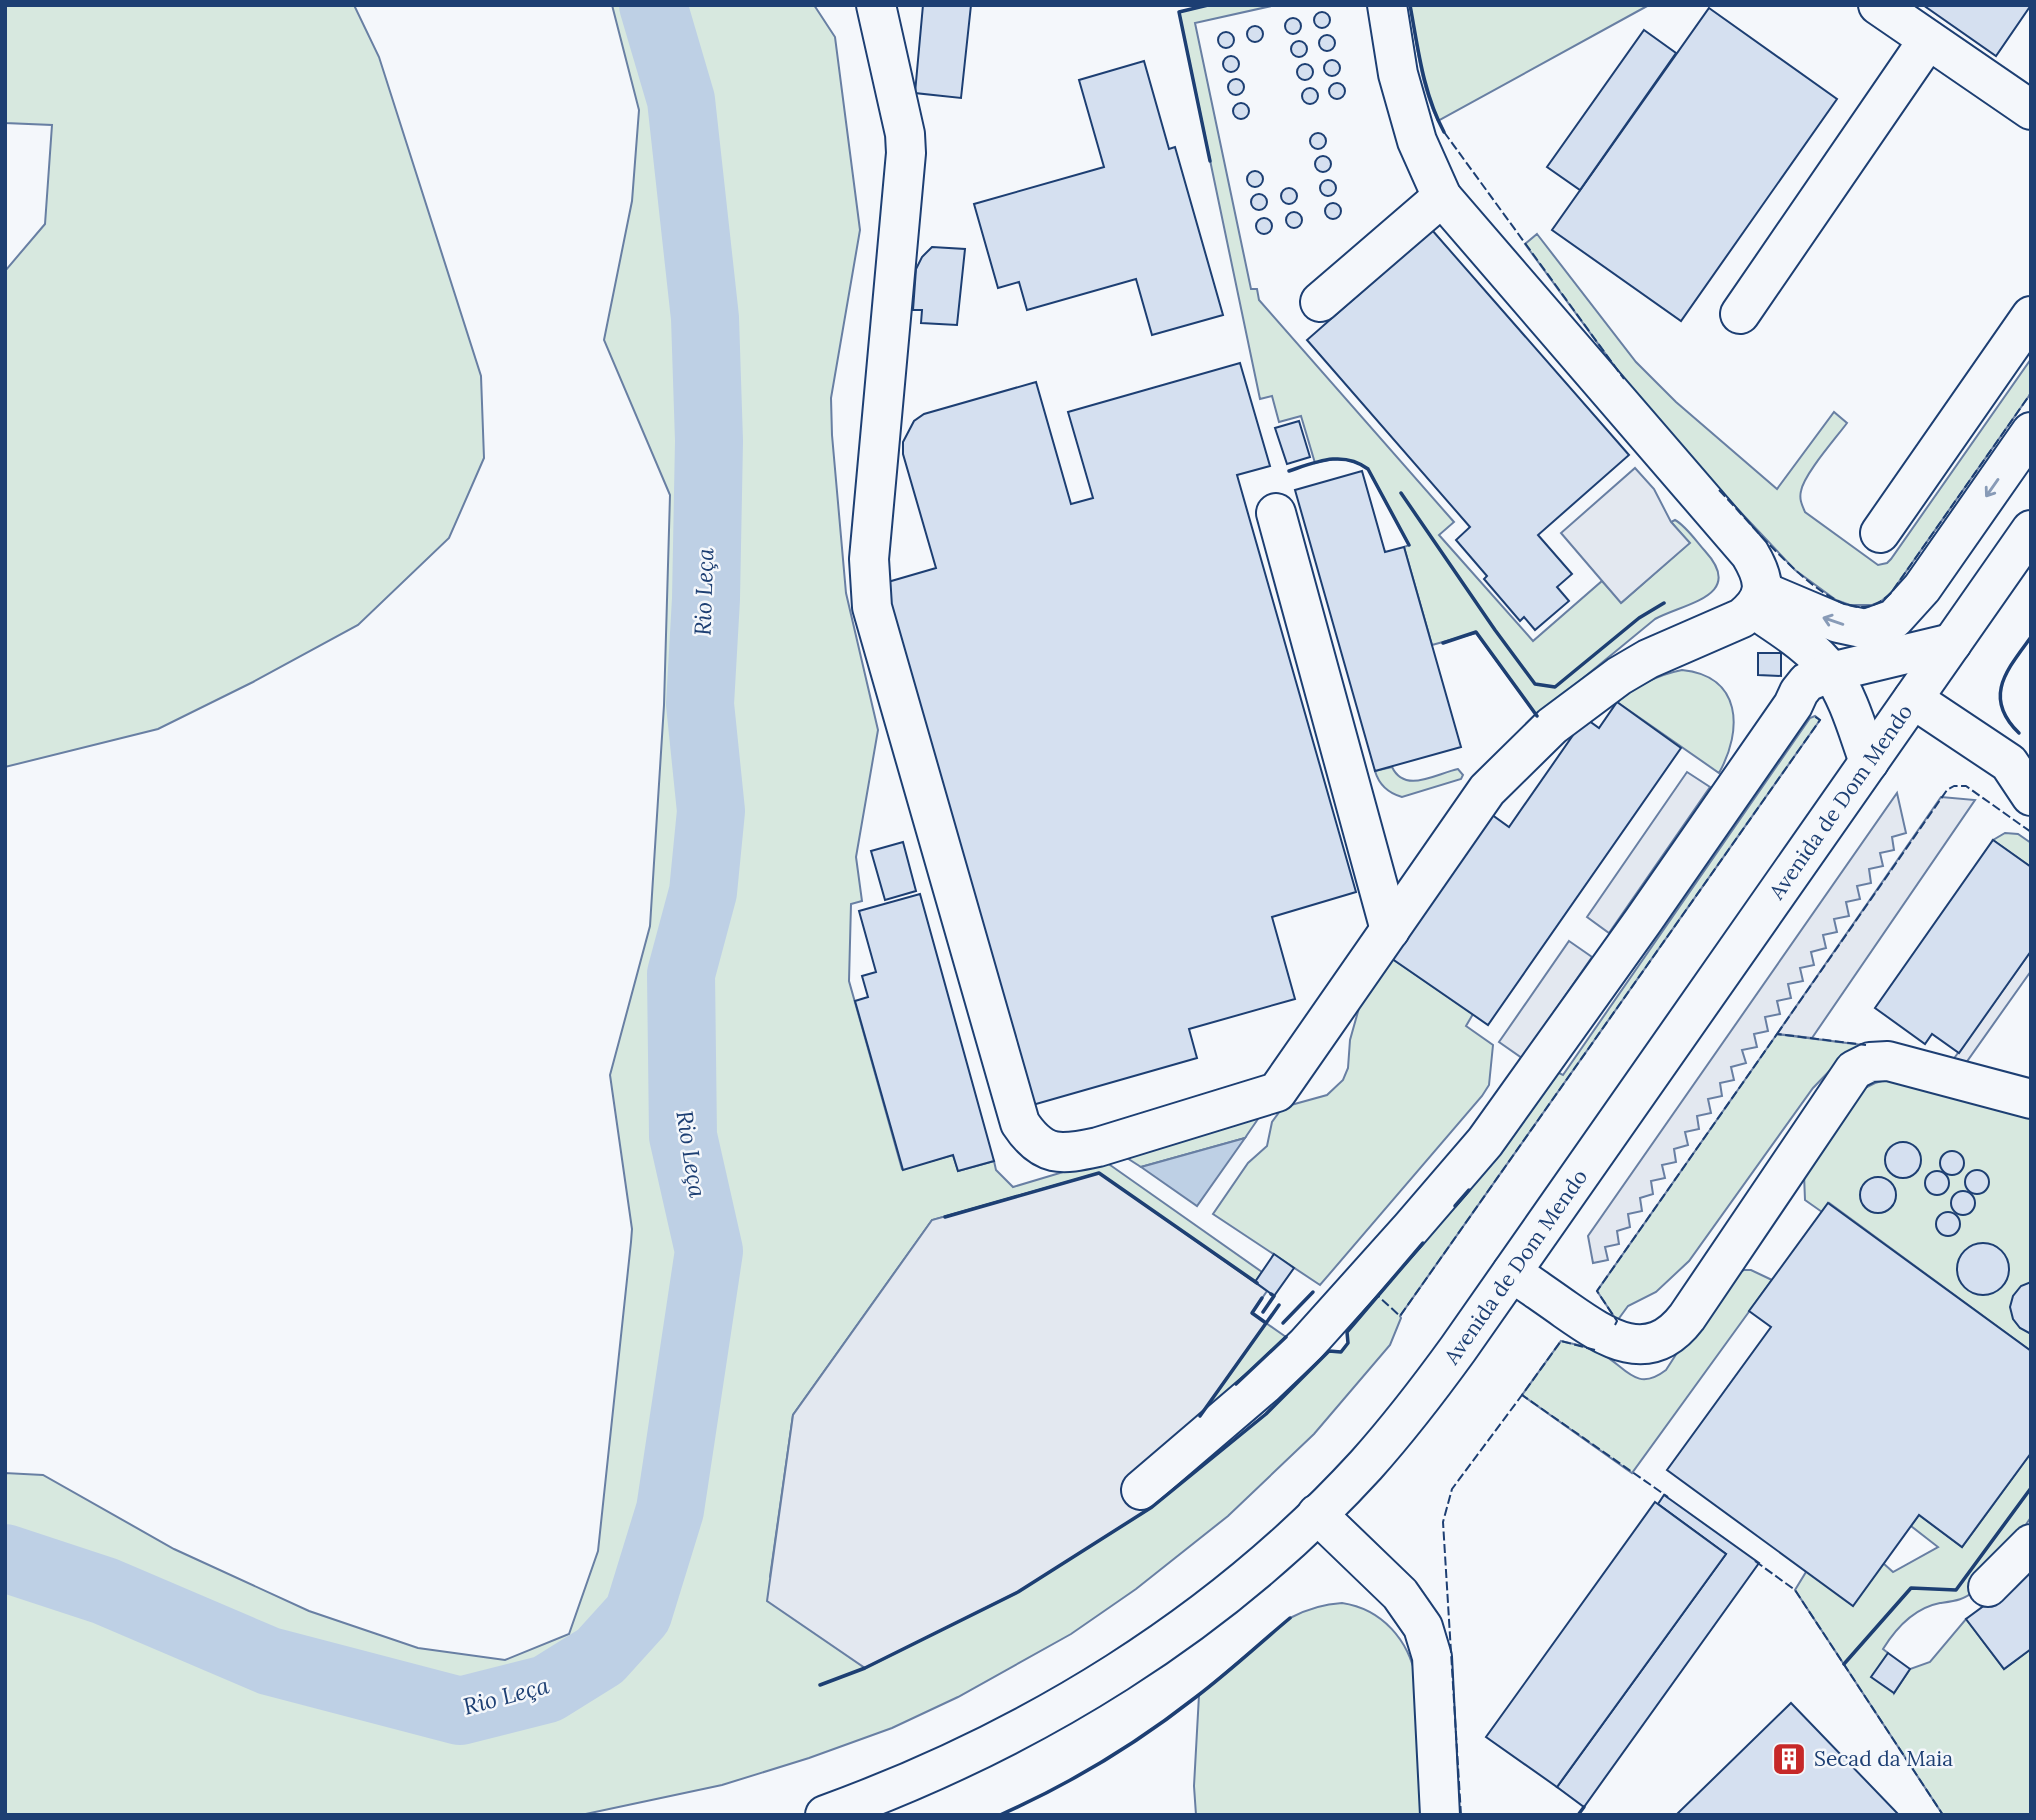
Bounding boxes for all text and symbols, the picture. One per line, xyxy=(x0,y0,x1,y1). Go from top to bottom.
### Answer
one-way arrow xyxy=(1985,478,1999,497)
water label: Rio Leça xyxy=(687,547,720,636)
one-way arrow xyxy=(1822,613,1844,626)
street label: Avenida de Dom Mendo xyxy=(1762,699,1918,905)
water label: Rio Leça xyxy=(670,1108,713,1200)
street label: Avenida de Dom Mendo xyxy=(1437,1164,1593,1370)
water label: Rio Leça xyxy=(460,1670,552,1721)
building icon: Secad da Maia xyxy=(1770,1740,1808,1778)
place label: Secad da Maia xyxy=(1814,1745,1953,1772)

